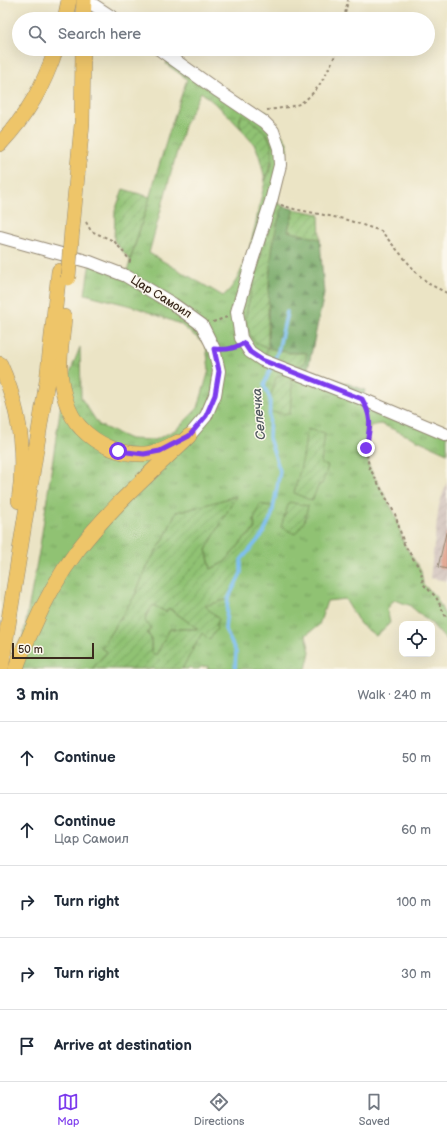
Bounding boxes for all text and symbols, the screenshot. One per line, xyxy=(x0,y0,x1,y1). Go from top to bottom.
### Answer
search box xyxy=(12,12,435,56)
icon: search xyxy=(26,23,48,45)
text: Search here xyxy=(58,25,141,44)
street label: Цар Самоил xyxy=(128,272,194,322)
water label: Селечка xyxy=(249,387,269,441)
route end xyxy=(357,439,375,457)
route start xyxy=(109,442,127,460)
map controls xyxy=(399,621,435,657)
button: locate xyxy=(399,621,435,657)
scale bar xyxy=(12,641,94,660)
text: 50 m xyxy=(18,643,43,656)
text: 3 min xyxy=(16,685,59,705)
text: Walk · 240 m xyxy=(357,687,431,703)
icon: ahead xyxy=(16,747,38,769)
text: Continue xyxy=(54,748,116,767)
text: 50 m xyxy=(402,750,431,766)
text: Continue xyxy=(54,812,116,831)
icon: ahead xyxy=(16,819,38,841)
text: 60 m xyxy=(401,822,431,838)
text: Цар Самоил xyxy=(54,831,129,847)
icon: right xyxy=(16,891,38,913)
text: Turn right xyxy=(54,892,119,911)
text: 100 m xyxy=(396,894,431,910)
icon: right xyxy=(16,963,38,985)
text: Turn right xyxy=(54,964,119,983)
text: 30 m xyxy=(401,966,431,982)
icon: arrive xyxy=(16,1035,38,1057)
text: Arrive at destination xyxy=(54,1036,192,1055)
tab: Map xyxy=(57,1091,79,1128)
tab: Directions xyxy=(194,1091,244,1128)
tab: Saved xyxy=(359,1091,390,1128)

